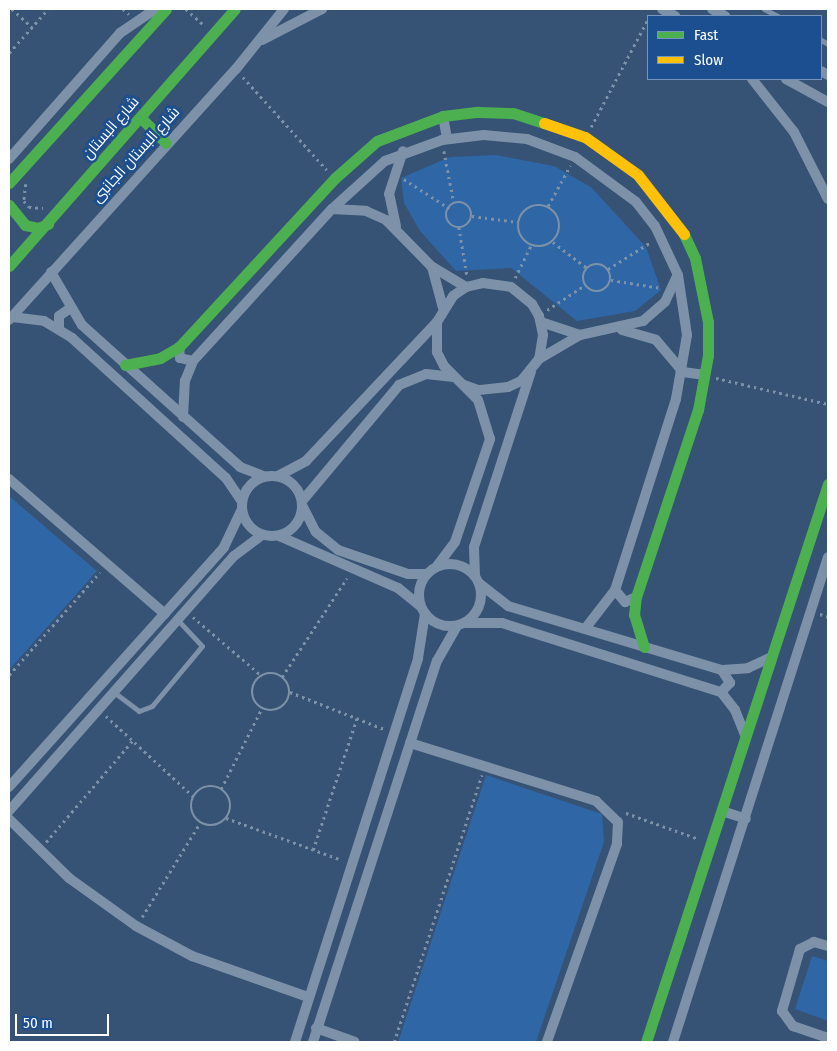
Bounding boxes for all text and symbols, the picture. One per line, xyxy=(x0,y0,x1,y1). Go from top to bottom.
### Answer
legend xyxy=(647,15,822,80)
text: Fast xyxy=(694,26,718,44)
text: Slow xyxy=(694,51,723,69)
street label: شارع البستان xyxy=(79,93,143,163)
street label: شارع البستان الجانبى xyxy=(88,103,184,207)
scale bar xyxy=(18,1004,111,1036)
text: 50 m xyxy=(23,1014,53,1032)

